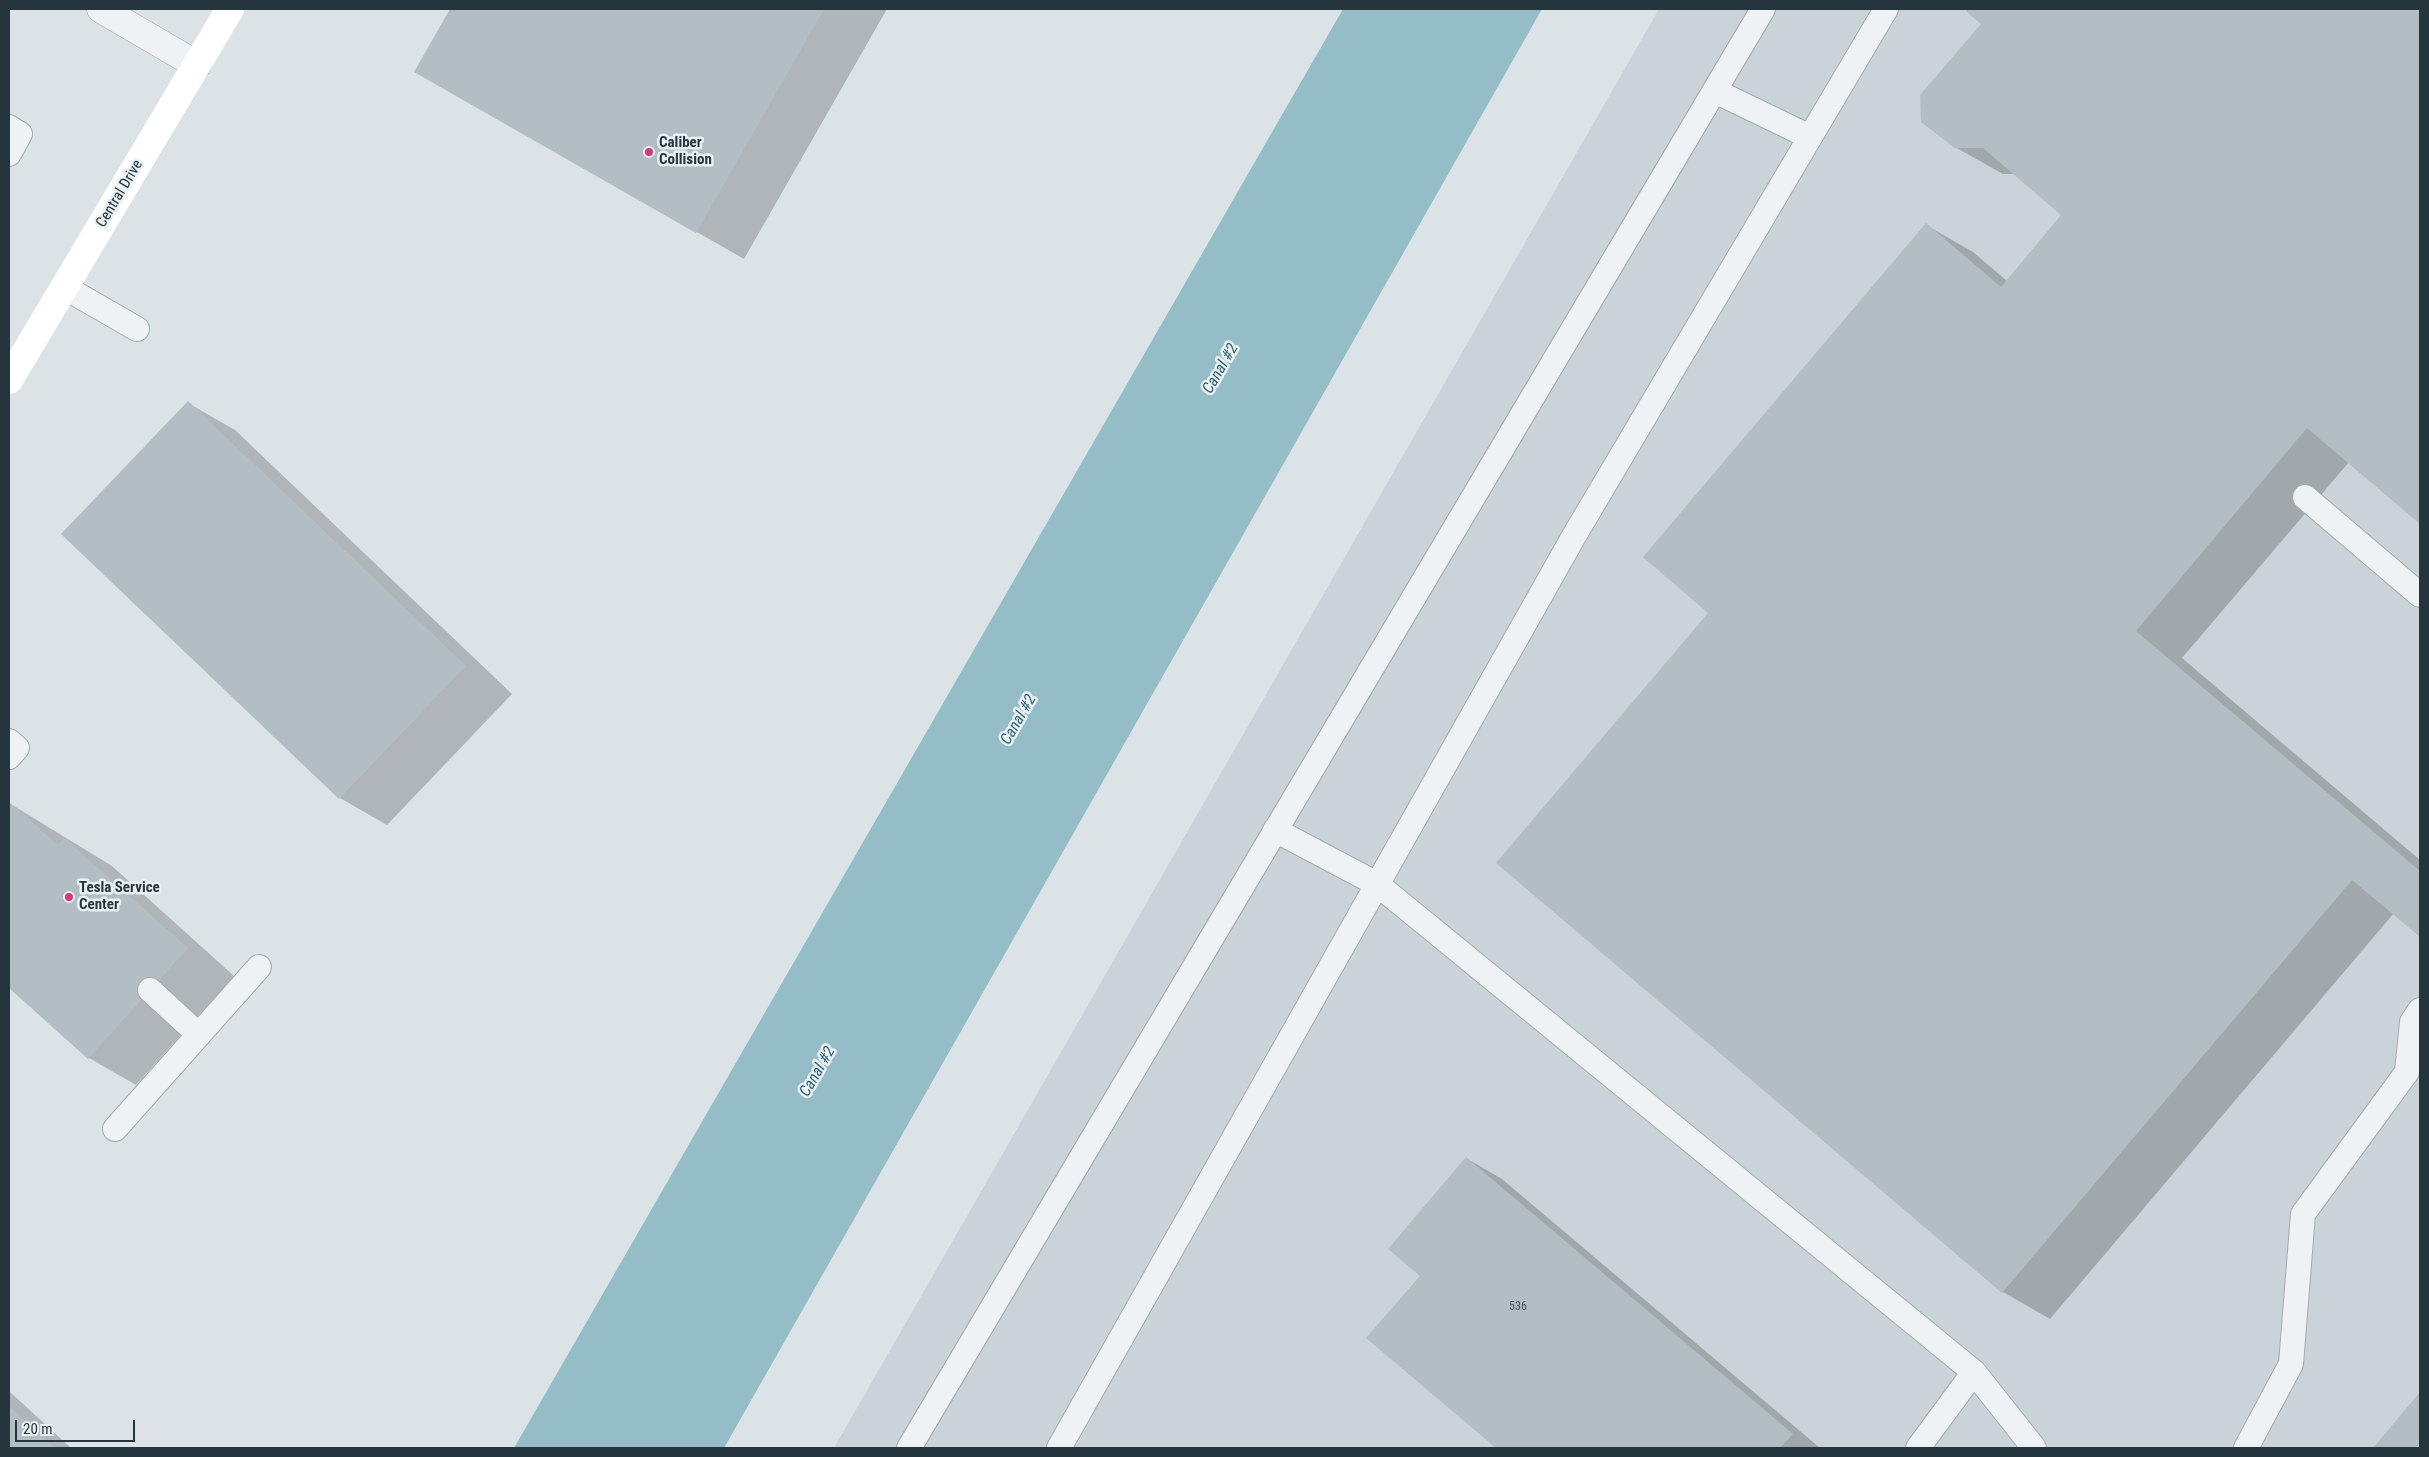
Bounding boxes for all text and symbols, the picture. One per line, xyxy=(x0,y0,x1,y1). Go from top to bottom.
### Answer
place label: Caliber Collision xyxy=(659,134,712,169)
marker: Caliber Collision xyxy=(643,146,655,158)
street label: Central Drive xyxy=(93,157,147,231)
water label: Canal #2 xyxy=(1199,341,1243,397)
water label: Canal #2 xyxy=(997,692,1041,748)
place label: Tesla Service Center xyxy=(79,879,160,914)
marker: Tesla Service Center xyxy=(63,891,75,903)
water label: Canal #2 xyxy=(796,1044,840,1100)
house number: 536 xyxy=(1509,1300,1527,1314)
scale bar xyxy=(18,1410,138,1442)
text: 20 m xyxy=(23,1420,53,1438)

